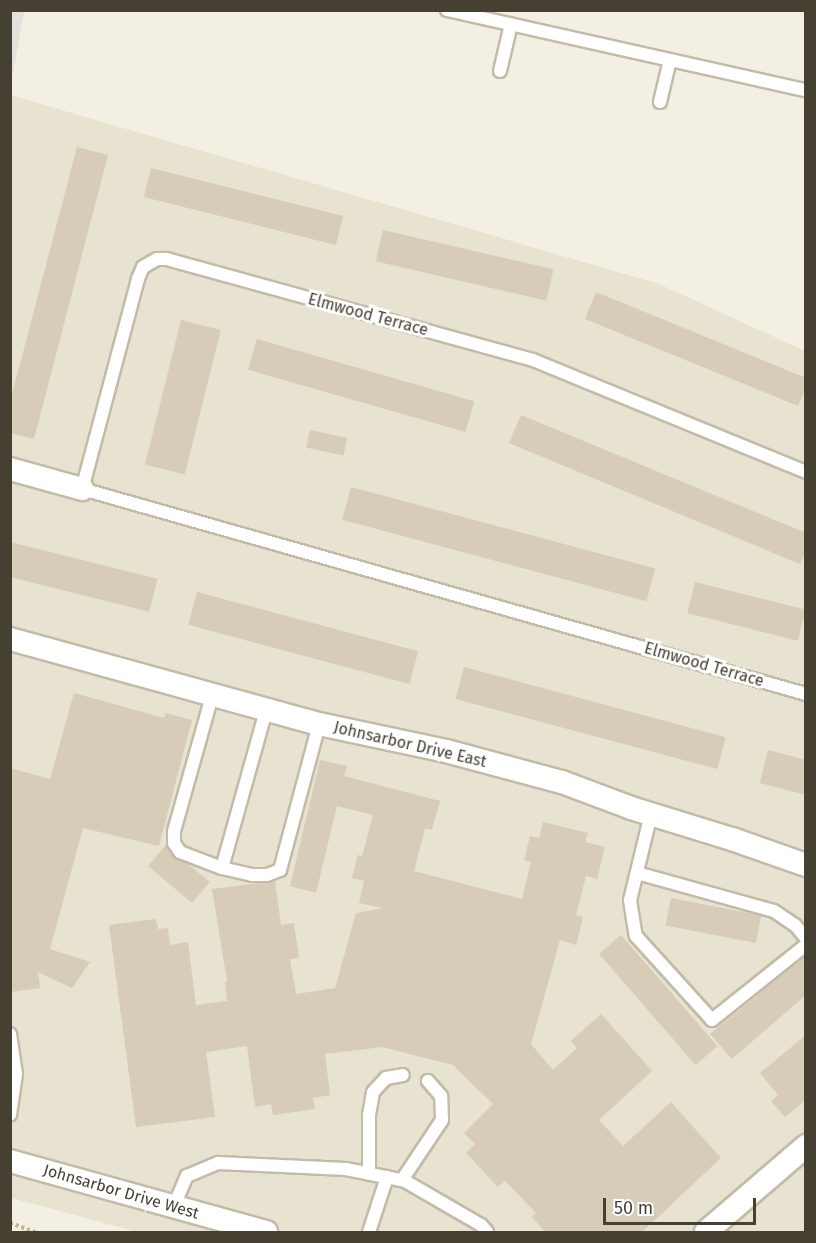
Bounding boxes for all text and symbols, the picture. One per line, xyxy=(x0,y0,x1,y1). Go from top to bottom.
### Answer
street label: Elmwood Terrace xyxy=(306,290,430,340)
street label: Elmwood Terrace xyxy=(642,639,766,691)
street label: Johnsarbor Drive East xyxy=(332,718,488,772)
street label: Johnsarbor Drive West xyxy=(41,1161,201,1223)
scale bar xyxy=(606,1186,759,1224)
text: 50 m xyxy=(614,1197,653,1219)

